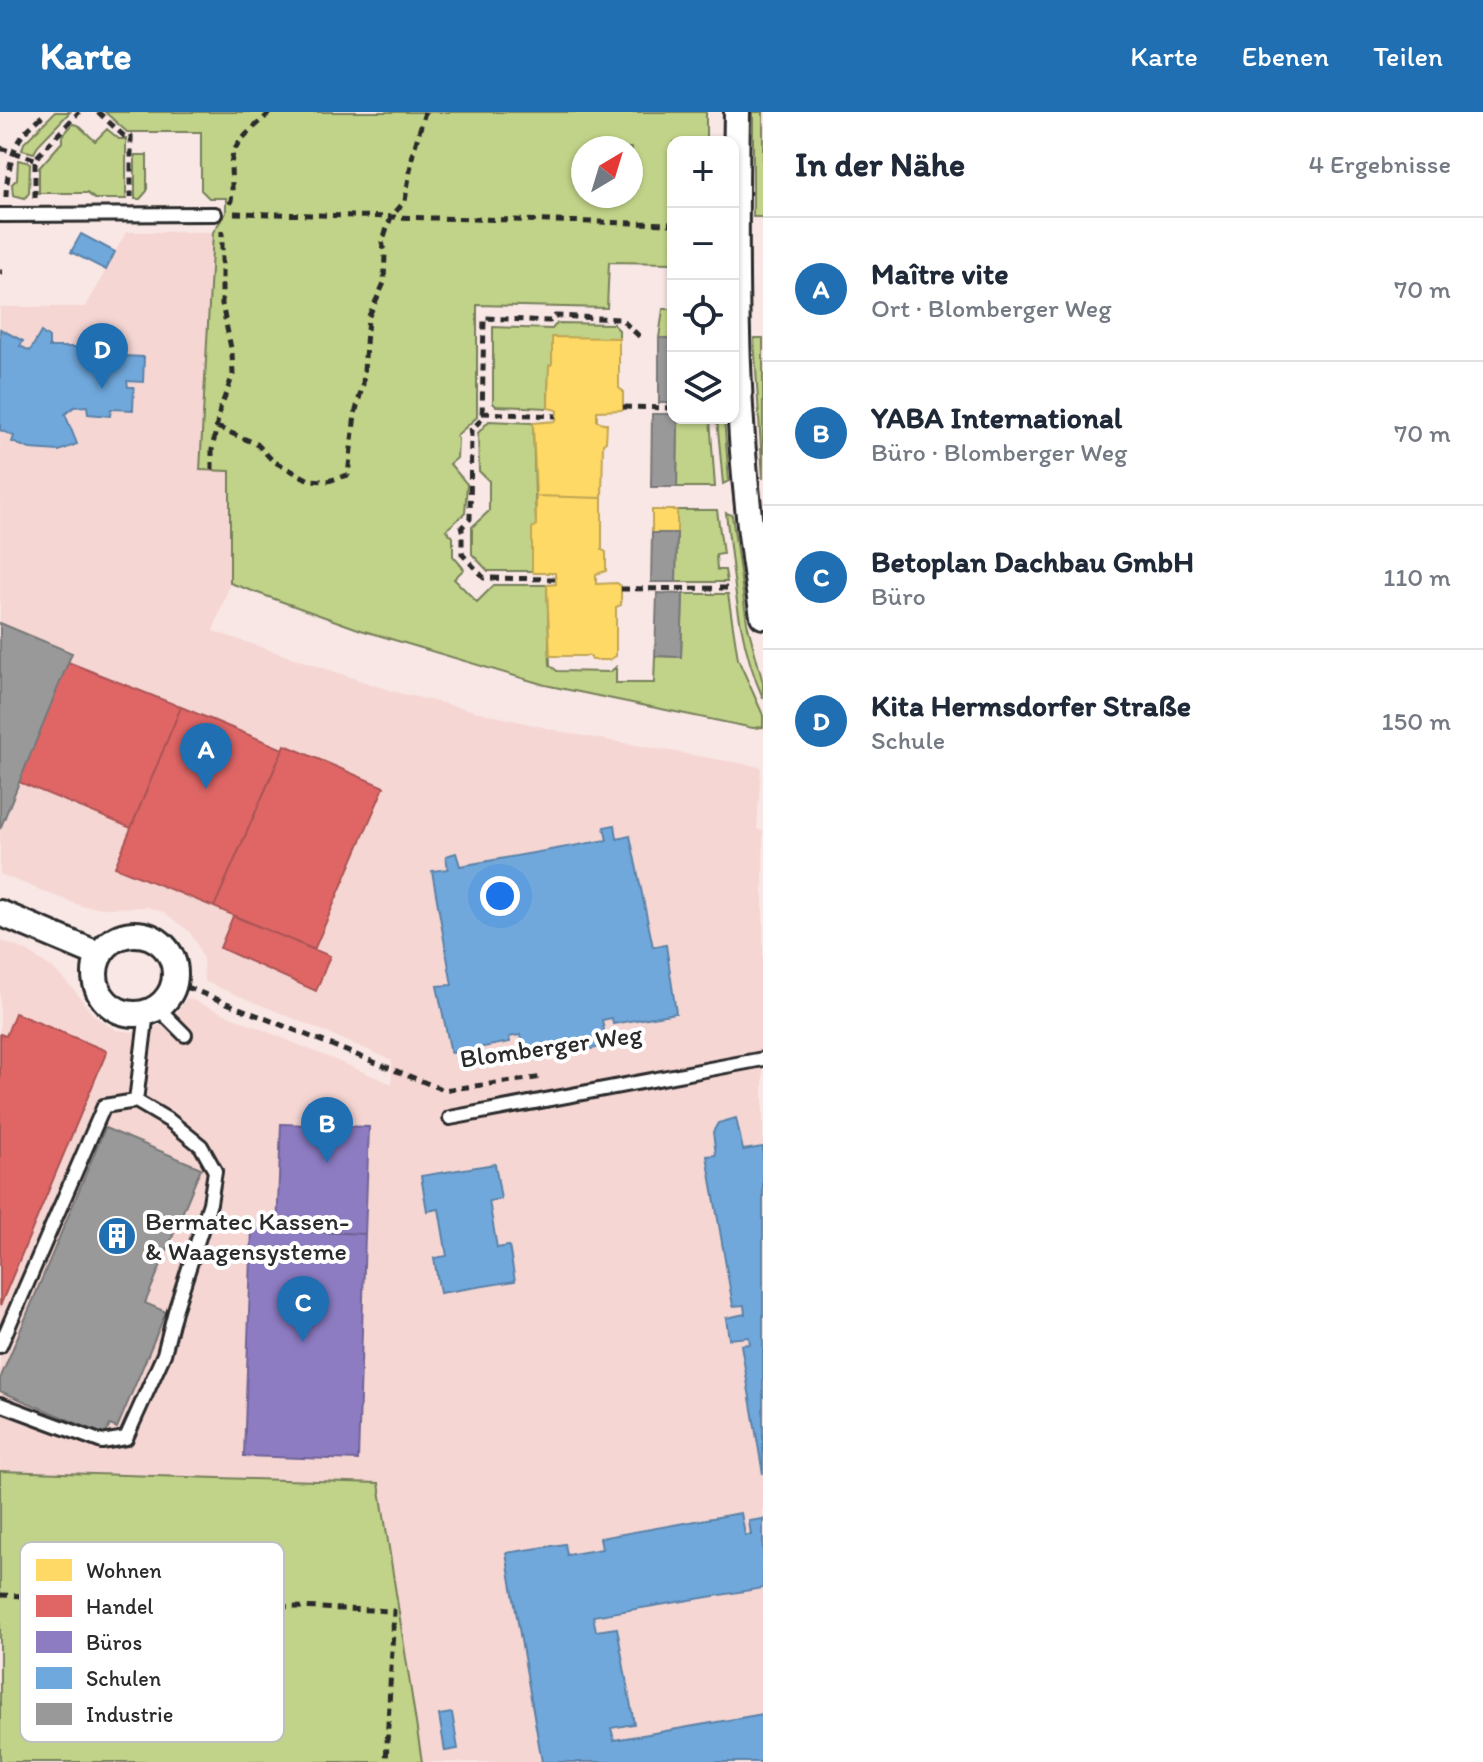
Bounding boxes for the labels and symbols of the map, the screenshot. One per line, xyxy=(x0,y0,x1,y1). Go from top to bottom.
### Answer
north arrow xyxy=(571,136,643,208)
pin: D xyxy=(76,323,128,389)
pin: A xyxy=(180,723,232,789)
your location xyxy=(480,876,520,916)
street label: Blomberger Weg xyxy=(458,1017,645,1075)
pin: B xyxy=(301,1097,353,1163)
place label: Bermatec Kassen- & Waagensysteme xyxy=(145,1205,350,1267)
building icon: Bermatec Kassen- & Waagensysteme xyxy=(96,1215,138,1257)
pin: C xyxy=(277,1276,329,1342)
legend xyxy=(20,1542,284,1742)
text: Wohnen xyxy=(86,1557,162,1584)
text: Handel xyxy=(86,1593,154,1620)
text: Büros xyxy=(86,1629,142,1656)
text: Schulen xyxy=(86,1665,162,1692)
text: Industrie xyxy=(86,1701,173,1728)

